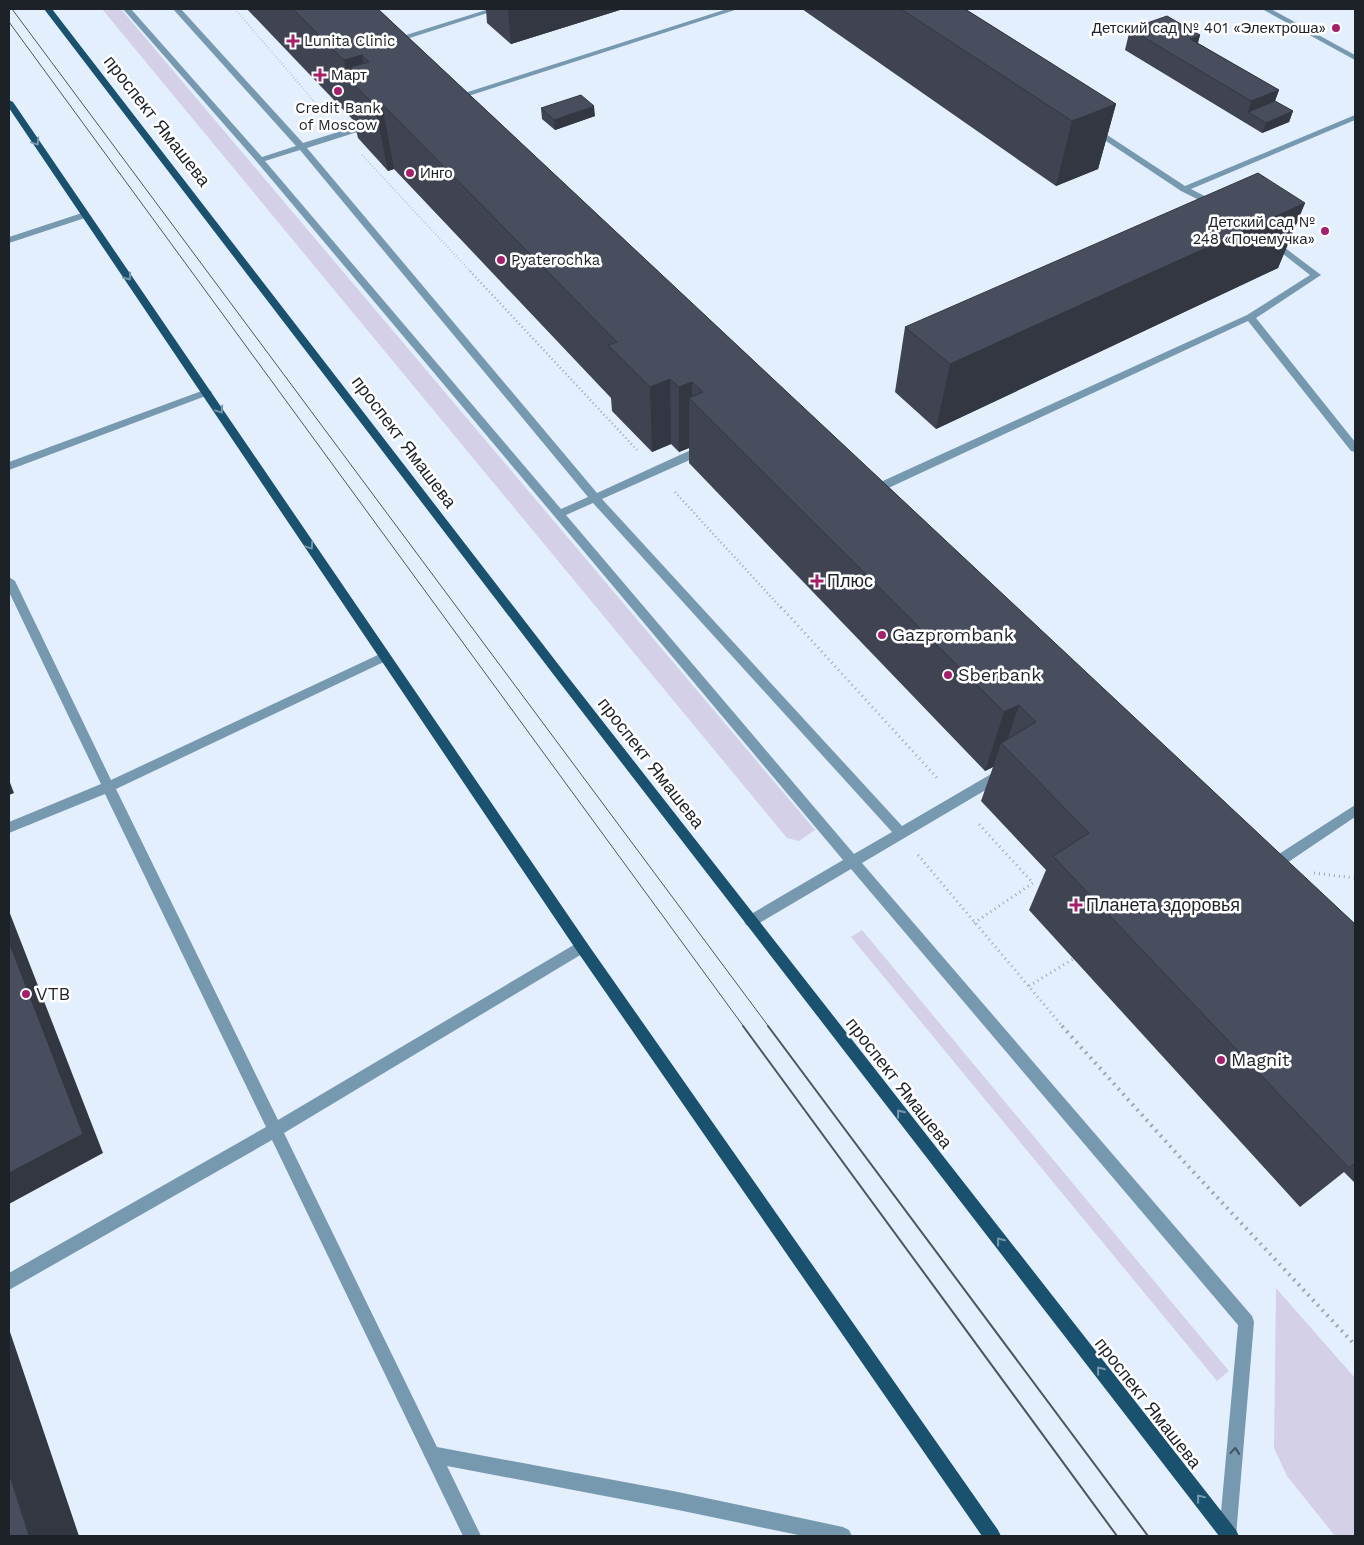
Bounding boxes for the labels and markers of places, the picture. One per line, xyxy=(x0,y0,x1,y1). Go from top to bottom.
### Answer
place label: Детский сад № 401 «Электроша» xyxy=(1092,19,1326,37)
marker: Детский сад № 401 «Электроша» xyxy=(1330,22,1342,34)
place label: Lunita Clinic xyxy=(304,32,395,50)
marker: Lunita Clinic xyxy=(286,34,300,48)
place label: Март xyxy=(331,66,367,84)
marker: Март xyxy=(313,68,327,82)
marker: Credit Bank of Moscow xyxy=(332,85,344,97)
place label: Credit Bank of Moscow xyxy=(295,99,381,134)
place label: Инго xyxy=(420,164,453,182)
marker: Инго xyxy=(404,167,416,179)
place label: Детский сад № 248 «Почемучка» xyxy=(1192,213,1316,248)
marker: Детский сад № 248 «Почемучка» xyxy=(1319,225,1331,237)
place label: Pyaterochka xyxy=(511,251,601,269)
marker: Pyaterochka xyxy=(495,254,507,266)
place label: Плюс xyxy=(827,570,873,591)
marker: Плюс xyxy=(811,575,823,587)
place label: Gazprombank xyxy=(892,624,1014,645)
marker: Gazprombank xyxy=(876,629,888,641)
place label: Sberbank xyxy=(958,664,1041,685)
marker: Sberbank xyxy=(942,669,954,681)
place label: Планета здоровья xyxy=(1086,894,1240,915)
marker: Планета здоровья xyxy=(1070,899,1082,911)
place label: VTB xyxy=(36,983,70,1004)
marker: VTB xyxy=(20,988,32,1000)
place label: Magnit xyxy=(1231,1049,1290,1070)
marker: Magnit xyxy=(1215,1054,1227,1066)

